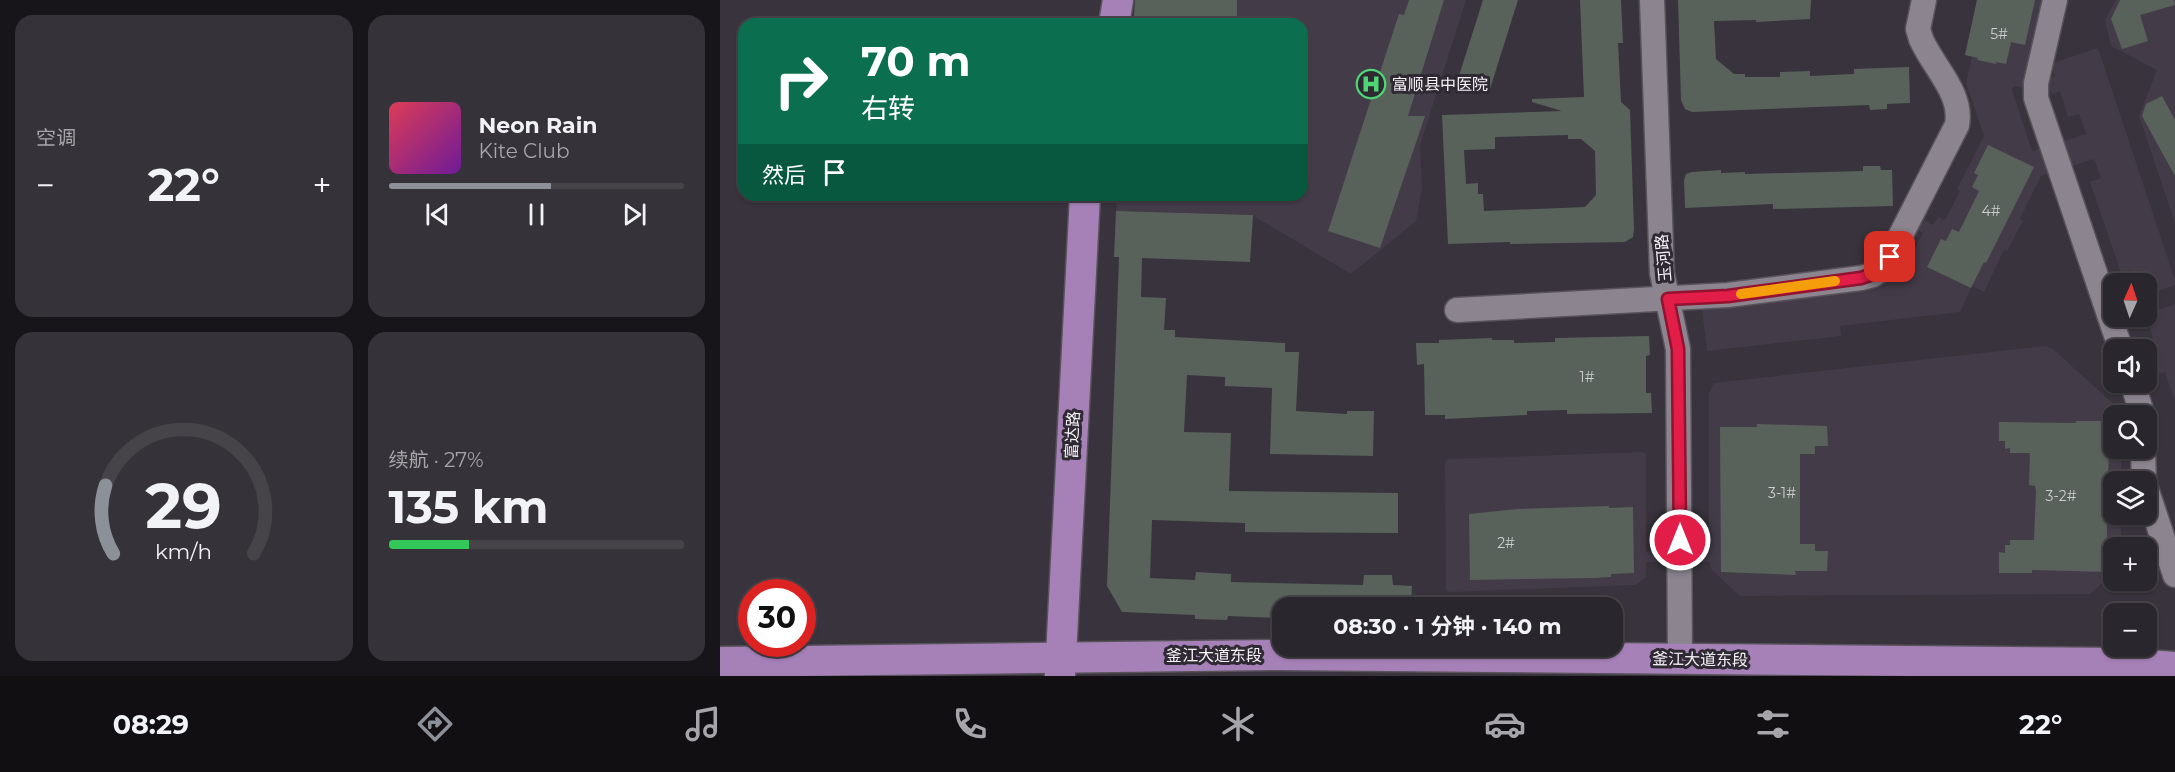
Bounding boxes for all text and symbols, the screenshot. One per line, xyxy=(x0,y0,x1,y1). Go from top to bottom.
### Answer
house number: 5# xyxy=(1990,25,2008,43)
text: 70 m xyxy=(861,35,971,87)
icon: right xyxy=(762,42,840,120)
hospital icon: 富顺县中医院 xyxy=(1355,68,1387,100)
place label: 富顺县中医院 xyxy=(1392,75,1488,94)
text: 右转 xyxy=(861,92,915,125)
text: Neon Rain xyxy=(479,112,597,139)
text: 空调 xyxy=(36,126,76,150)
text: Kite Club xyxy=(479,139,570,163)
icon: arrive xyxy=(818,156,851,189)
text: 22° xyxy=(148,157,220,212)
text: 然后 xyxy=(762,162,806,189)
text: − xyxy=(36,165,55,205)
text: + xyxy=(313,165,331,205)
icon: previous xyxy=(421,198,454,231)
icon: pause xyxy=(520,198,553,231)
icon: next xyxy=(618,198,651,231)
house number: 4# xyxy=(1982,202,2001,220)
pin xyxy=(1864,231,1915,282)
street label: 玉河路 xyxy=(1652,233,1675,283)
icon: arrive xyxy=(1873,240,1906,273)
north arrow xyxy=(2103,273,2157,327)
map controls xyxy=(2103,273,2157,657)
button: sound xyxy=(2103,339,2157,393)
house number: 1# xyxy=(1580,368,1595,386)
button: search xyxy=(2103,405,2157,459)
street label: 富达路 xyxy=(1062,411,1083,459)
text: 续航 · 27% xyxy=(389,448,484,472)
text: 29 xyxy=(145,468,222,544)
button: layers xyxy=(2103,471,2157,525)
text: 135 km xyxy=(389,479,548,534)
house number: 3-1# xyxy=(1768,484,1796,502)
house number: 3-2# xyxy=(2046,487,2077,505)
position arrow xyxy=(1648,508,1712,572)
house number: 2# xyxy=(1497,534,1515,552)
button: + xyxy=(2103,537,2157,591)
text: km/h xyxy=(155,538,212,564)
speed limit sign: 30 xyxy=(738,579,816,657)
button: − xyxy=(2103,603,2157,657)
text: 08:30 · 1 分钟 · 140 m xyxy=(1333,613,1562,640)
street label: 釜江大道东段 xyxy=(1166,646,1262,665)
street label: 釜江大道东段 xyxy=(1652,649,1748,670)
icon: directions xyxy=(414,703,456,745)
icon: music xyxy=(682,703,724,745)
icon: phone xyxy=(949,703,991,745)
icon: climate xyxy=(1217,703,1259,745)
icon: car xyxy=(1484,703,1526,745)
icon: filters xyxy=(1752,703,1794,745)
text: 08:29 xyxy=(113,708,189,741)
text: 22° xyxy=(2019,708,2062,741)

